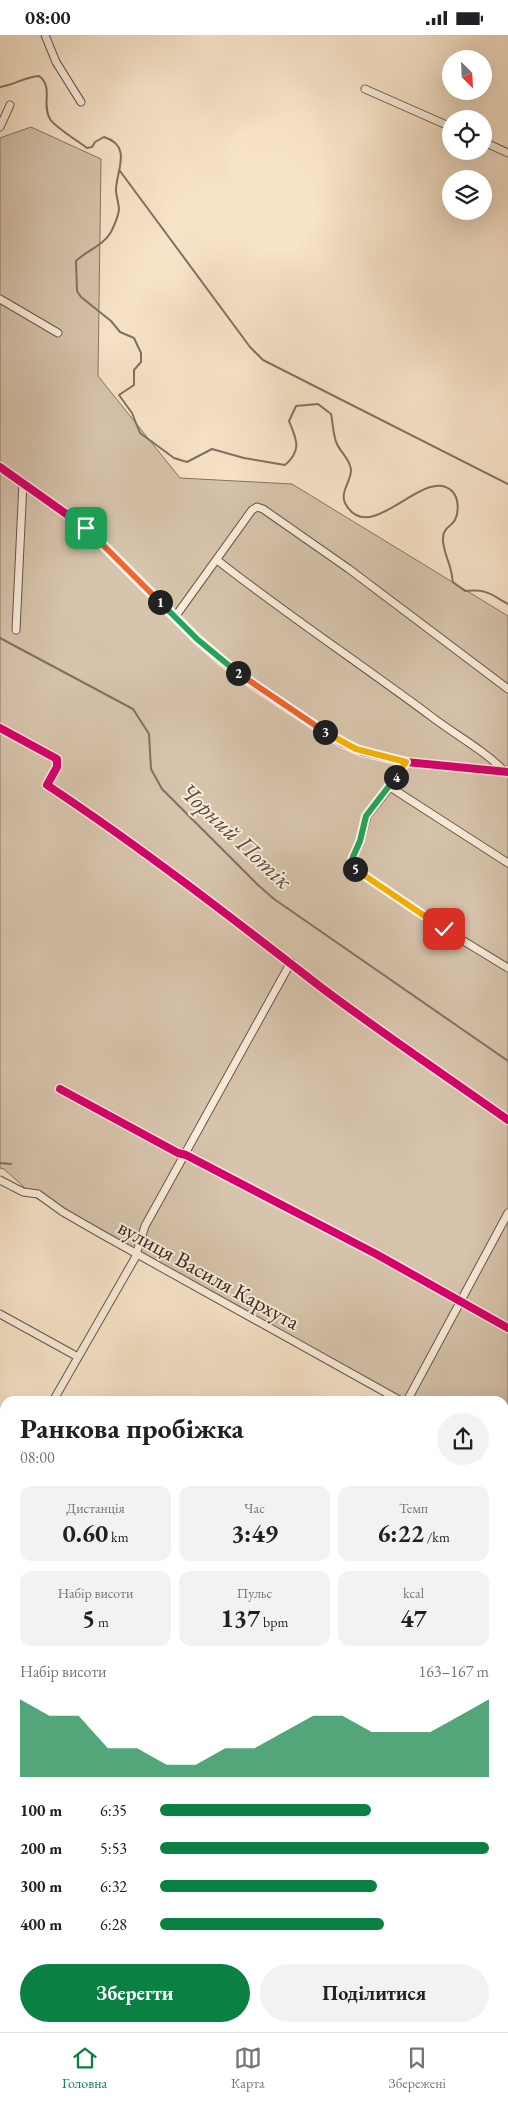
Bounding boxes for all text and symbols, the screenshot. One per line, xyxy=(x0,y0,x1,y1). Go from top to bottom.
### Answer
text: 08:00 xyxy=(25,5,71,30)
north arrow xyxy=(442,50,492,100)
map controls xyxy=(442,50,492,220)
button: locate xyxy=(442,110,492,160)
button: layers xyxy=(442,170,492,220)
pin xyxy=(65,507,107,549)
icon: arrive xyxy=(72,514,100,542)
pin: 1 xyxy=(148,589,172,615)
text: 1 xyxy=(157,593,164,611)
pin: 2 xyxy=(226,661,250,685)
text: 2 xyxy=(235,664,242,682)
pin: 3 xyxy=(312,719,338,745)
text: 3 xyxy=(322,723,329,741)
pin: 4 xyxy=(384,765,408,789)
text: 4 xyxy=(393,768,400,786)
water label: Чорний Потік xyxy=(174,776,300,896)
pin: 5 xyxy=(342,857,368,881)
text: 5 xyxy=(352,860,359,878)
pin xyxy=(423,908,465,950)
icon: check xyxy=(430,915,458,943)
street label: вулиця Василя Кархута xyxy=(113,1212,305,1337)
text: Ранкова пробіжка xyxy=(20,1410,244,1446)
button: share xyxy=(437,1413,489,1465)
text: 08:00 xyxy=(20,1447,55,1468)
text: Дистанція xyxy=(66,1499,125,1517)
text: Час xyxy=(244,1499,265,1517)
text: Темп xyxy=(399,1499,428,1517)
text: 0.60 xyxy=(62,1517,108,1549)
text: 3:49 xyxy=(231,1517,278,1549)
text: 6:22 xyxy=(377,1517,424,1549)
text: km xyxy=(108,1528,129,1546)
text: /km xyxy=(424,1528,450,1546)
text: Набір висоти xyxy=(58,1584,133,1602)
text: Пульс xyxy=(237,1584,272,1602)
text: kcal xyxy=(403,1584,424,1602)
text: 5 xyxy=(82,1602,95,1634)
text: 137 xyxy=(221,1602,260,1634)
text: 47 xyxy=(400,1602,427,1634)
text: m xyxy=(95,1613,109,1631)
text: bpm xyxy=(260,1613,288,1631)
text: Набір висоти xyxy=(20,1661,106,1682)
text: 163–167 m xyxy=(418,1661,489,1682)
text: 100 m xyxy=(20,1800,62,1821)
text: 6:35 xyxy=(100,1800,127,1821)
text: 200 m xyxy=(20,1838,62,1859)
text: 5:53 xyxy=(100,1838,127,1859)
text: 300 m xyxy=(20,1876,62,1897)
text: 6:32 xyxy=(100,1876,127,1897)
text: 400 m xyxy=(20,1914,62,1935)
text: 6:28 xyxy=(100,1914,127,1935)
button: Зберегти xyxy=(20,1964,250,2022)
button: Поділитися xyxy=(260,1964,489,2022)
tab: Головна xyxy=(62,2044,107,2092)
tab: Карта xyxy=(231,2044,265,2092)
tab: Збережені xyxy=(389,2044,446,2092)

